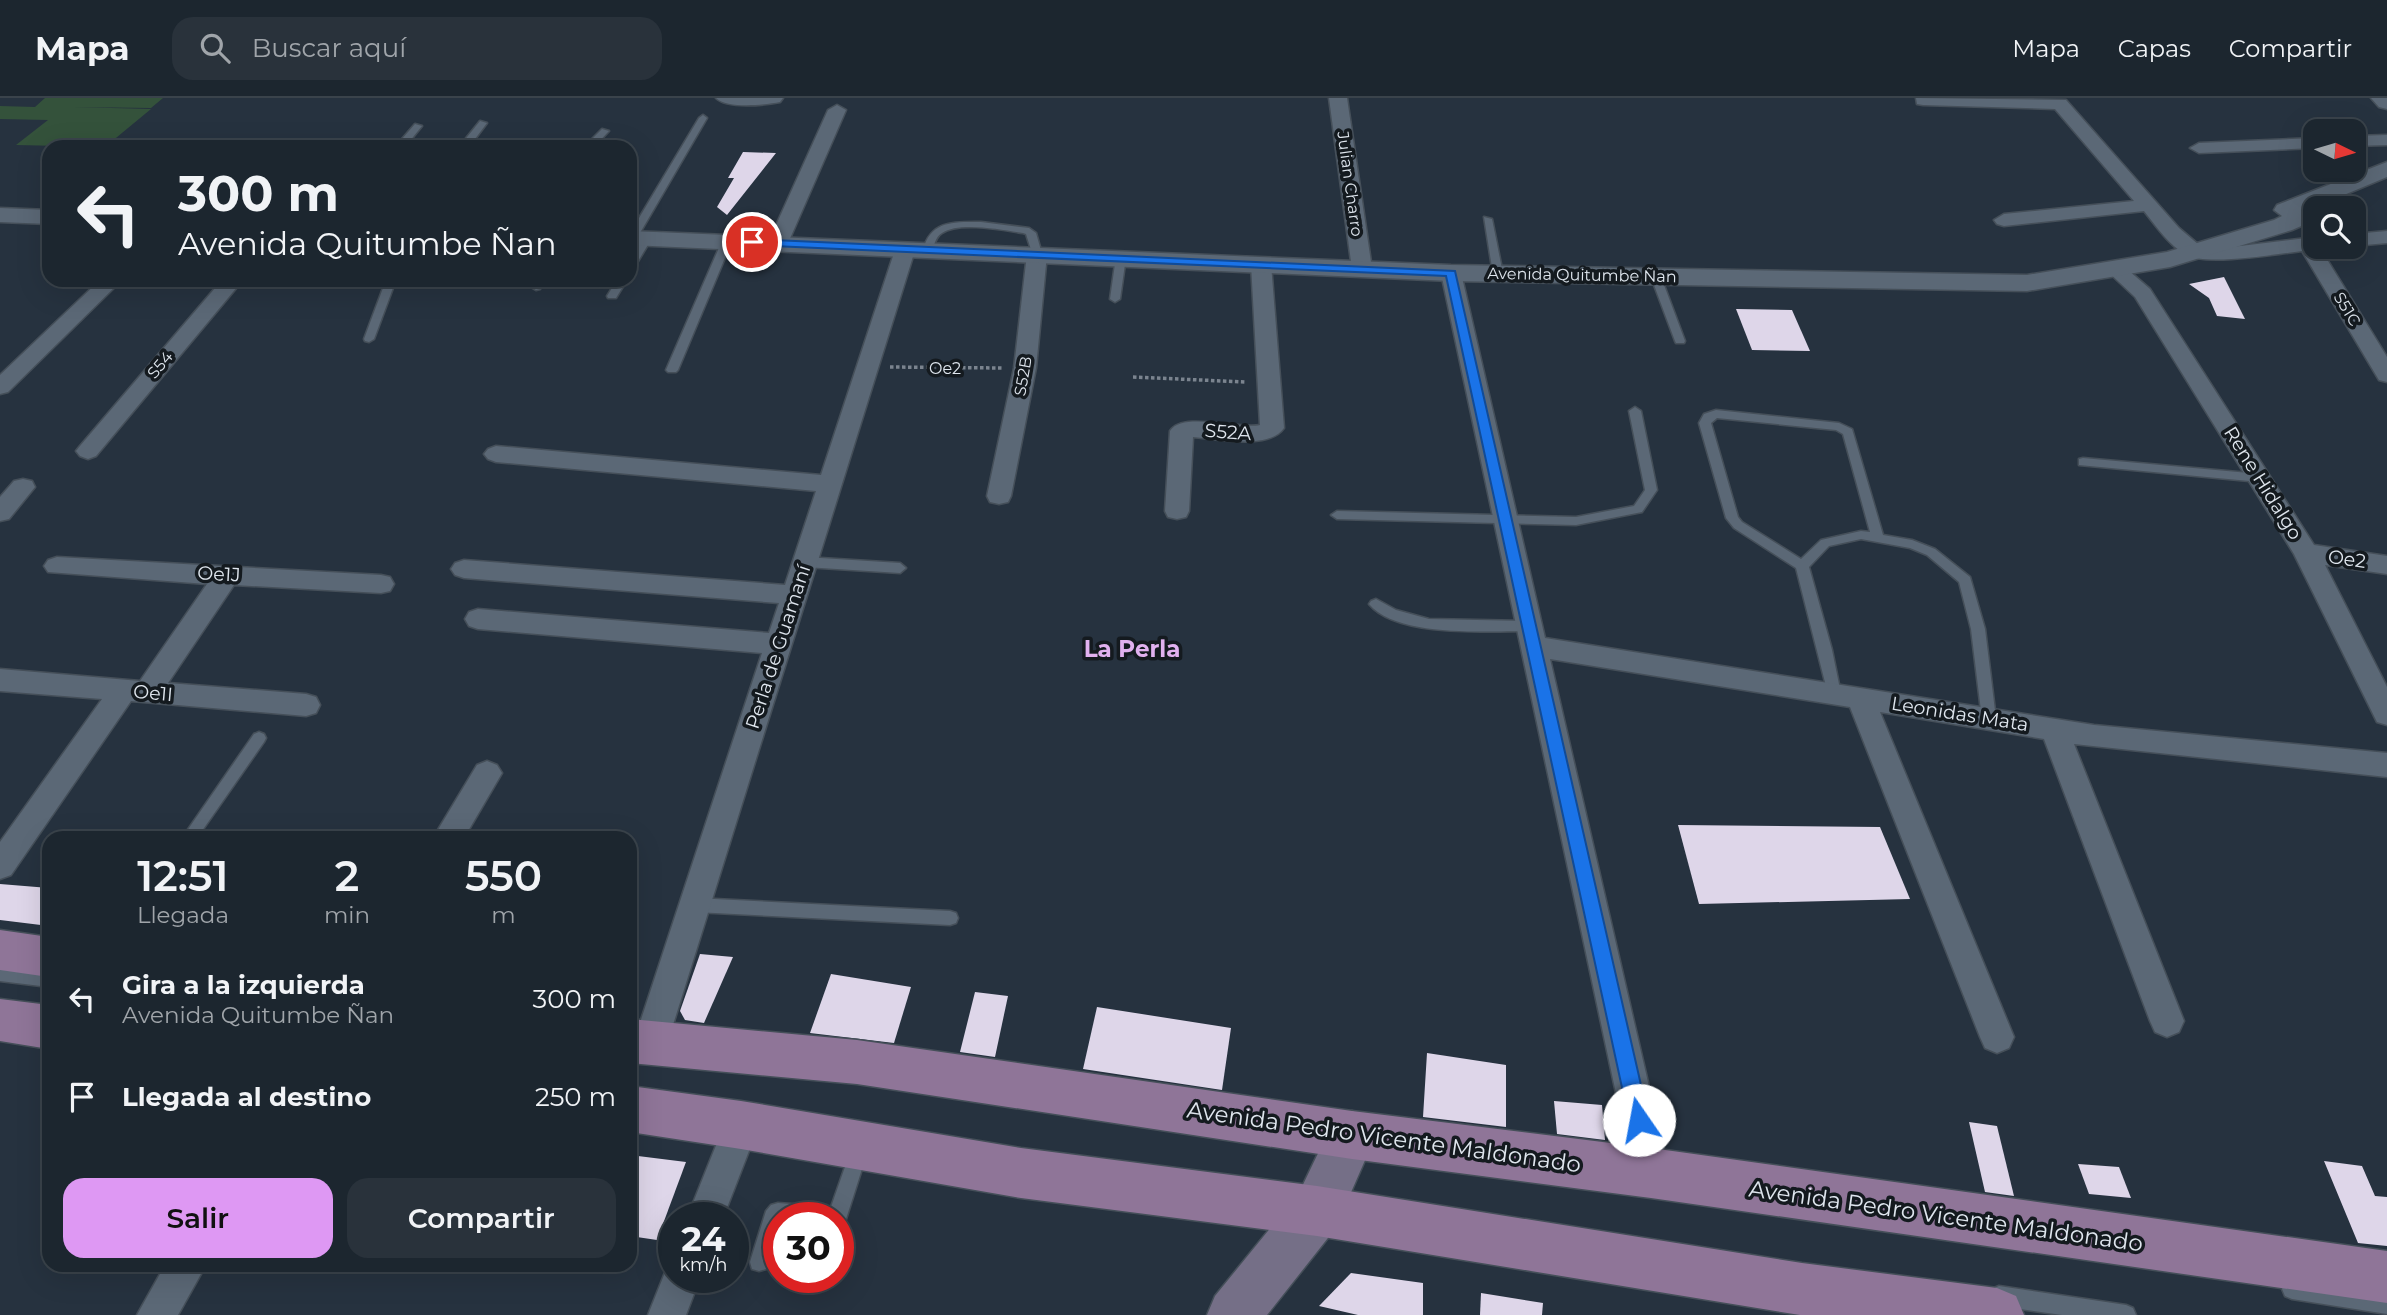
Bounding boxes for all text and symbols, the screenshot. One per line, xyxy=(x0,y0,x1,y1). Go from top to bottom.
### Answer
search box xyxy=(172,17,662,80)
text: Mapa xyxy=(35,28,130,68)
icon: search xyxy=(196,29,234,67)
text: Buscar aquí xyxy=(252,32,406,64)
text: Mapa xyxy=(2012,34,2080,63)
text: Capas xyxy=(2118,34,2191,63)
text: Compartir xyxy=(2229,34,2352,63)
north arrow xyxy=(2303,119,2366,182)
map controls xyxy=(2303,119,2366,259)
street label: Julian Charro xyxy=(1333,129,1367,238)
text: 300 m xyxy=(178,164,339,223)
icon: left xyxy=(63,168,154,259)
button: search xyxy=(2303,196,2366,259)
pin xyxy=(722,212,782,272)
icon: arrive xyxy=(733,223,771,261)
text: Avenida Quitumbe Ñan xyxy=(178,224,557,263)
street label: Avenida Quitumbe Ñan xyxy=(1487,264,1677,286)
street label: S51C xyxy=(2330,289,2364,329)
street label: S54 xyxy=(143,347,177,382)
street label: S52B xyxy=(1010,355,1036,397)
street label: Oe2 xyxy=(929,359,961,378)
street label: S52A xyxy=(1204,419,1252,445)
street label: Rene Hidalgo xyxy=(2219,422,2307,544)
street label: Oe2 xyxy=(2327,545,2368,573)
street label: Oe1J xyxy=(197,561,241,587)
street label: Perla de Guamaní xyxy=(741,561,816,732)
district label: La Perla xyxy=(1084,635,1180,663)
street label: Oe1I xyxy=(132,680,174,706)
street label: Leonidas Mata xyxy=(1890,692,2030,736)
text: 12:51 xyxy=(137,850,229,902)
text: 2 xyxy=(335,850,359,902)
text: 550 xyxy=(465,850,542,902)
text: Llegada xyxy=(137,901,229,929)
text: min xyxy=(324,901,370,929)
text: m xyxy=(491,901,516,929)
text: Gira a la izquierda xyxy=(122,969,365,1001)
icon: left xyxy=(63,980,101,1018)
text: 300 m xyxy=(533,983,616,1015)
text: Avenida Quitumbe Ñan xyxy=(122,1001,394,1029)
icon: arrive xyxy=(63,1078,101,1116)
text: Llegada al destino xyxy=(122,1081,371,1113)
text: 250 m xyxy=(535,1081,616,1113)
position arrow xyxy=(1602,1083,1676,1157)
street label: Avenida Pedro Vicente Maldonado xyxy=(1185,1095,1583,1179)
street label: Avenida Pedro Vicente Maldonado xyxy=(1747,1174,2145,1258)
button: Salir xyxy=(63,1178,333,1258)
button: Compartir xyxy=(347,1178,616,1258)
speed limit sign: 30 xyxy=(763,1202,854,1293)
text: 24 xyxy=(681,1217,726,1260)
text: km/h xyxy=(679,1254,728,1276)

